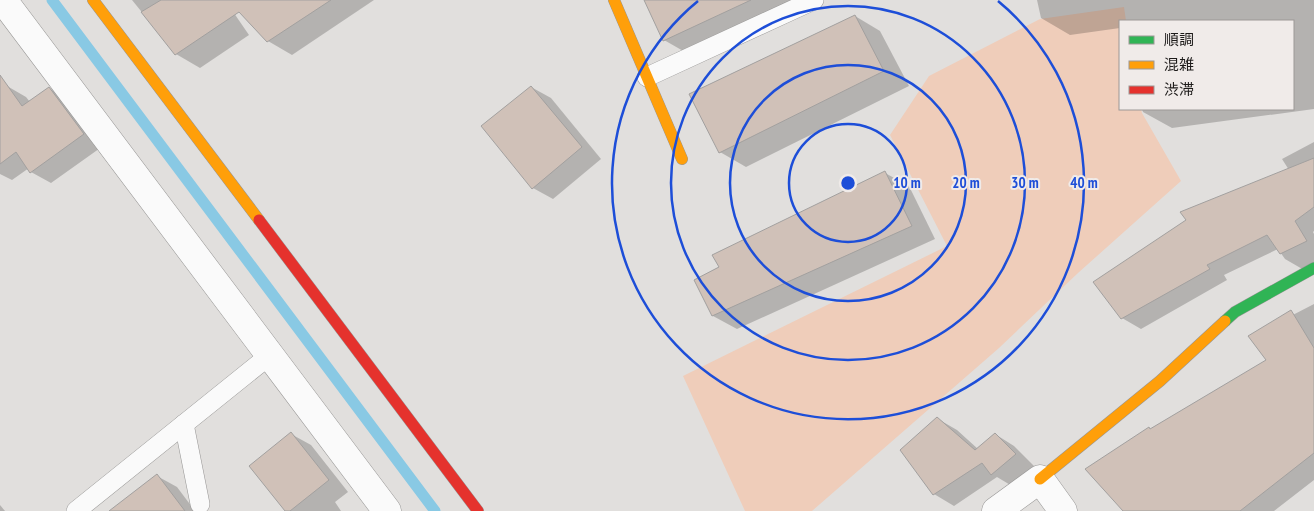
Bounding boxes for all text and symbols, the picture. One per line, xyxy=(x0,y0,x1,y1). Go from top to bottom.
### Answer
legend xyxy=(1119,20,1294,110)
text: 順調 xyxy=(1164,30,1194,49)
text: 混雑 xyxy=(1164,55,1194,74)
text: 渋滞 xyxy=(1164,80,1194,99)
text: 10 m xyxy=(893,173,921,192)
text: 20 m xyxy=(952,173,980,192)
text: 30 m xyxy=(1011,173,1039,192)
text: 40 m xyxy=(1070,173,1098,192)
centre of rings xyxy=(839,174,857,192)

